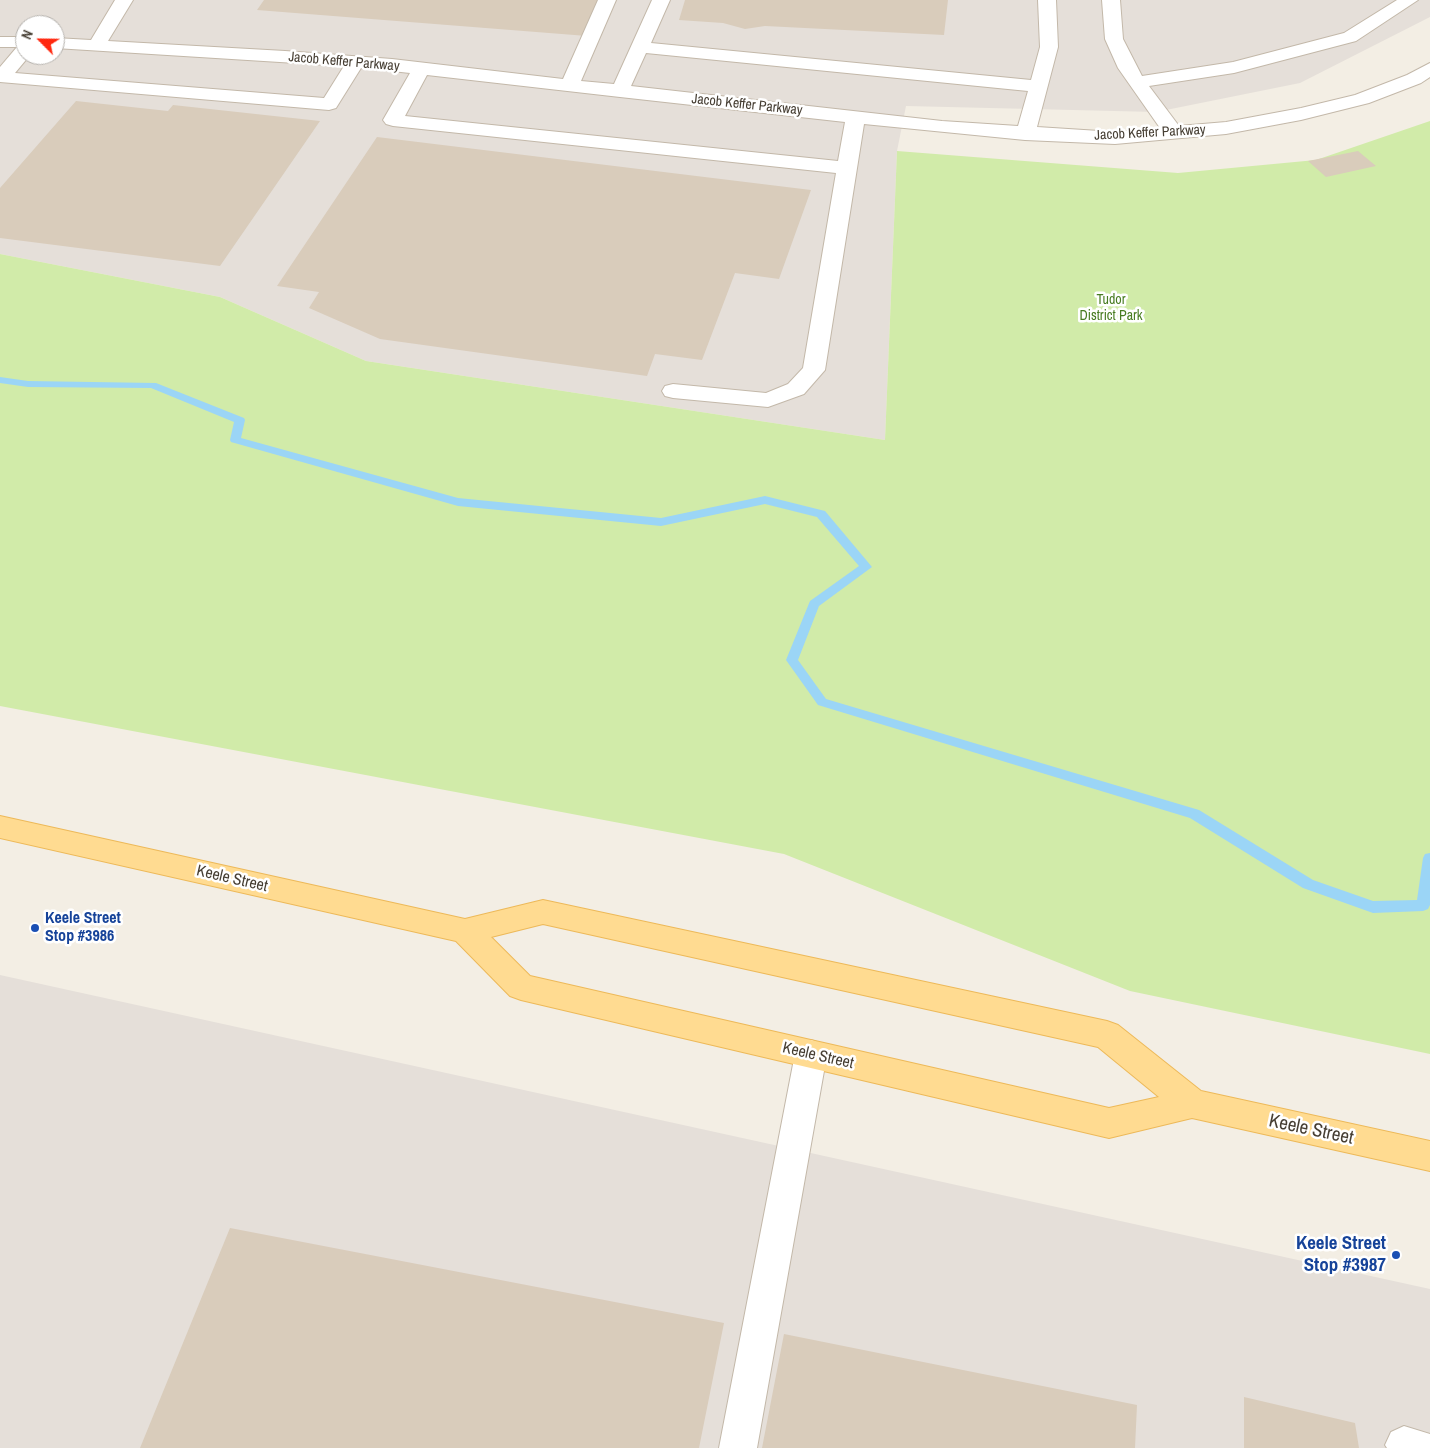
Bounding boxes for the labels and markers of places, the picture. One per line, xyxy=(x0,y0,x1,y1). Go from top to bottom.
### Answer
place label: Keele Street Stop #3986 xyxy=(45,909,121,947)
marker: Keele Street Stop #3986 xyxy=(29,922,41,934)
place label: Keele Street Stop #3987 xyxy=(1296,1233,1386,1277)
marker: Keele Street Stop #3987 xyxy=(1390,1249,1402,1261)

